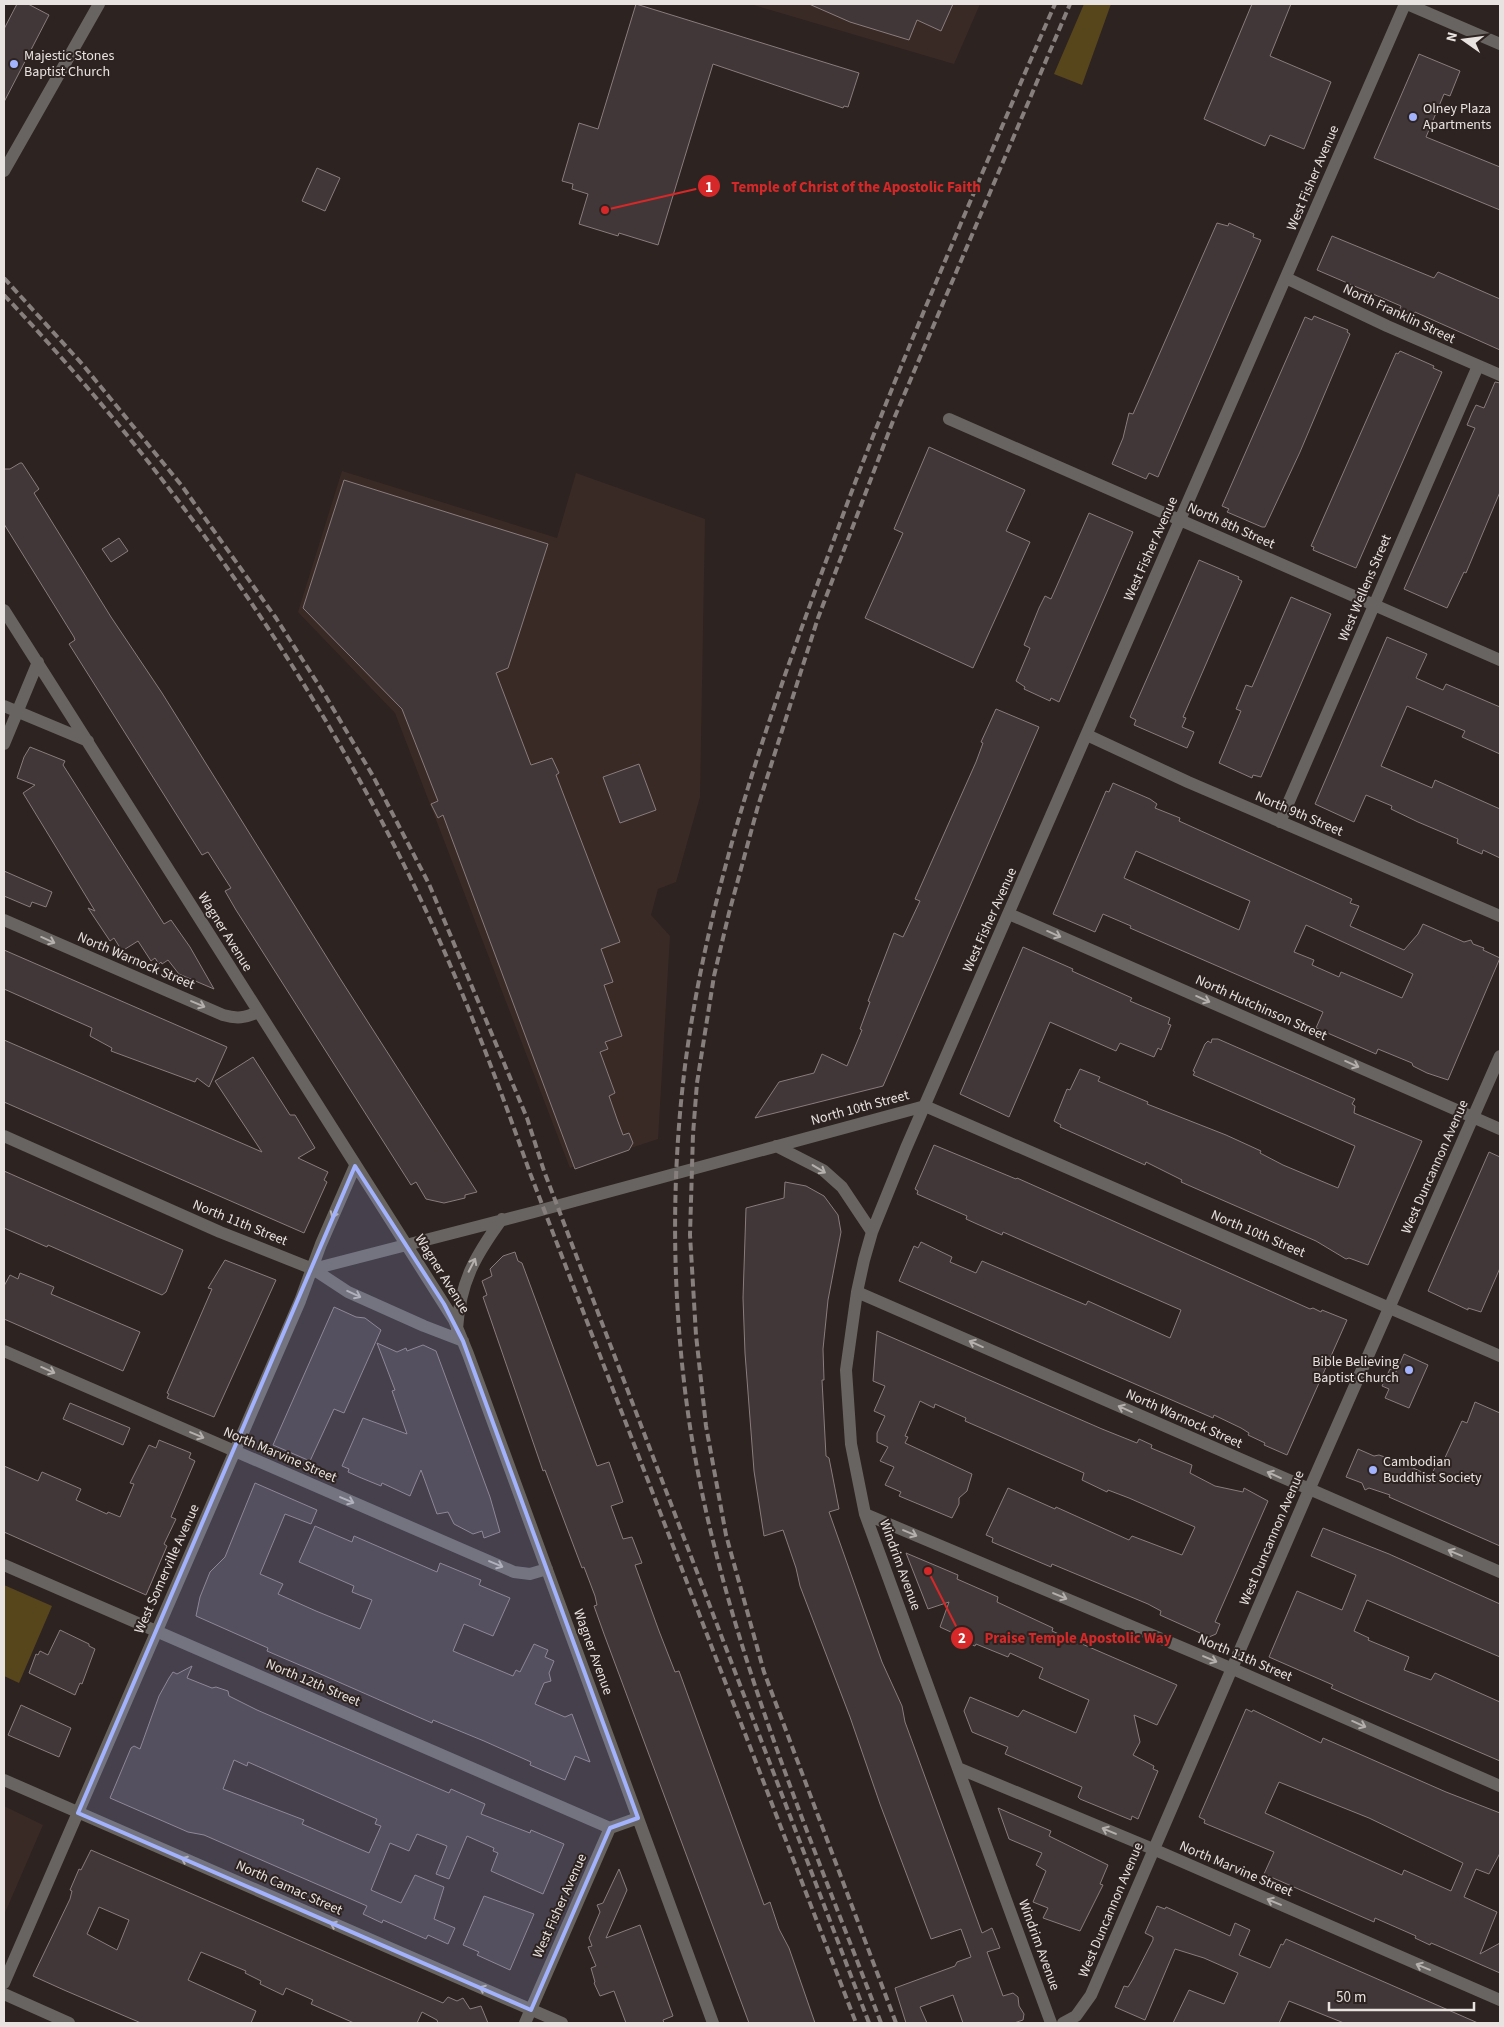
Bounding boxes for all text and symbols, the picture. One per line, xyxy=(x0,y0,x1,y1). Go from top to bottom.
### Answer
north arrow xyxy=(1439,15,1489,65)
text: N xyxy=(1442,30,1463,44)
place label: Majestic Stones Baptist Church xyxy=(24,46,114,82)
marker: Majestic Stones Baptist Church xyxy=(8,58,20,70)
place label: Olney Plaza Apartments xyxy=(1423,99,1492,135)
marker: Olney Plaza Apartments xyxy=(1407,111,1419,123)
street label: West Fisher Avenue xyxy=(1282,122,1344,234)
callout: Temple of Christ of the Apostolic Faith xyxy=(697,171,991,201)
text: 1 xyxy=(705,177,713,198)
text: Temple of Christ of the Apostolic Faith xyxy=(731,177,981,198)
street label: North Franklin Street xyxy=(1339,279,1459,349)
street label: West Fisher Avenue xyxy=(1119,493,1183,605)
street label: North 8th Street xyxy=(1184,498,1278,554)
street label: West Wellens Street xyxy=(1333,531,1397,645)
street label: North 9th Street xyxy=(1252,786,1346,842)
street label: West Fisher Avenue xyxy=(958,864,1022,976)
street label: Wagner Avenue xyxy=(193,888,257,976)
street label: North Warnock Street xyxy=(74,927,198,995)
one-way arrow xyxy=(1046,929,1061,939)
one-way arrow xyxy=(40,935,55,945)
street label: North Hutchinson Street xyxy=(1192,970,1330,1046)
one-way arrow xyxy=(1195,994,1210,1004)
one-way arrow xyxy=(190,1000,205,1009)
one-way arrow xyxy=(1344,1060,1359,1070)
street label: North 10th Street xyxy=(809,1085,912,1131)
street label: West Duncannon Avenue xyxy=(1396,1097,1474,1237)
one-way arrow xyxy=(812,1164,826,1174)
street label: North 11th Street xyxy=(190,1195,291,1251)
one-way arrow xyxy=(330,1203,340,1218)
street label: North 10th Street xyxy=(1208,1205,1309,1263)
street label: Wagner Avenue xyxy=(410,1230,474,1318)
one-way arrow xyxy=(467,1257,477,1272)
one-way arrow xyxy=(346,1290,361,1300)
one-way arrow xyxy=(969,1339,984,1349)
place label: Bible Believing Baptist Church xyxy=(1312,1352,1399,1388)
marker: Bible Believing Baptist Church xyxy=(1403,1364,1415,1376)
one-way arrow xyxy=(40,1366,55,1376)
street label: North Warnock Street xyxy=(1122,1384,1246,1454)
one-way arrow xyxy=(1118,1404,1133,1414)
street label: North Marvine Street xyxy=(220,1422,340,1488)
one-way arrow xyxy=(189,1431,204,1441)
place label: Cambodian Buddhist Society xyxy=(1383,1452,1482,1488)
marker: Cambodian Buddhist Society xyxy=(1367,1464,1379,1476)
street label: West Duncannon Avenue xyxy=(1235,1467,1310,1609)
one-way arrow xyxy=(1267,1469,1282,1479)
one-way arrow xyxy=(339,1496,354,1505)
street label: West Somerville Avenue xyxy=(129,1501,205,1637)
street label: Windrim Avenue xyxy=(874,1517,926,1613)
one-way arrow xyxy=(902,1529,917,1538)
one-way arrow xyxy=(1448,1547,1463,1556)
one-way arrow xyxy=(488,1560,503,1570)
one-way arrow xyxy=(1052,1592,1067,1601)
street label: Wagner Avenue xyxy=(568,1606,618,1698)
callout: Praise Temple Apostolic Way xyxy=(949,1623,1181,1653)
text: 2 xyxy=(958,1628,966,1649)
text: Praise Temple Apostolic Way xyxy=(984,1628,1172,1649)
street label: North 11th Street xyxy=(1195,1629,1296,1687)
street label: North 12th Street xyxy=(263,1654,364,1712)
one-way arrow xyxy=(1202,1655,1217,1665)
one-way arrow xyxy=(1351,1720,1366,1730)
one-way arrow xyxy=(1102,1825,1117,1835)
street label: North Marvine Street xyxy=(1176,1836,1296,1902)
street label: West Duncannon Avenue xyxy=(1074,1839,1149,1981)
street label: West Fisher Avenue xyxy=(528,1850,592,1962)
one-way arrow xyxy=(181,1855,196,1865)
street label: North Camac Street xyxy=(233,1856,346,1921)
one-way arrow xyxy=(1267,1896,1282,1906)
street label: Windrim Avenue xyxy=(1013,1897,1065,1993)
one-way arrow xyxy=(330,1920,345,1930)
one-way arrow xyxy=(1416,1961,1431,1971)
scale bar xyxy=(1329,1980,1474,2012)
one-way arrow xyxy=(479,1985,494,1995)
text: 50 m xyxy=(1336,1987,1366,2008)

